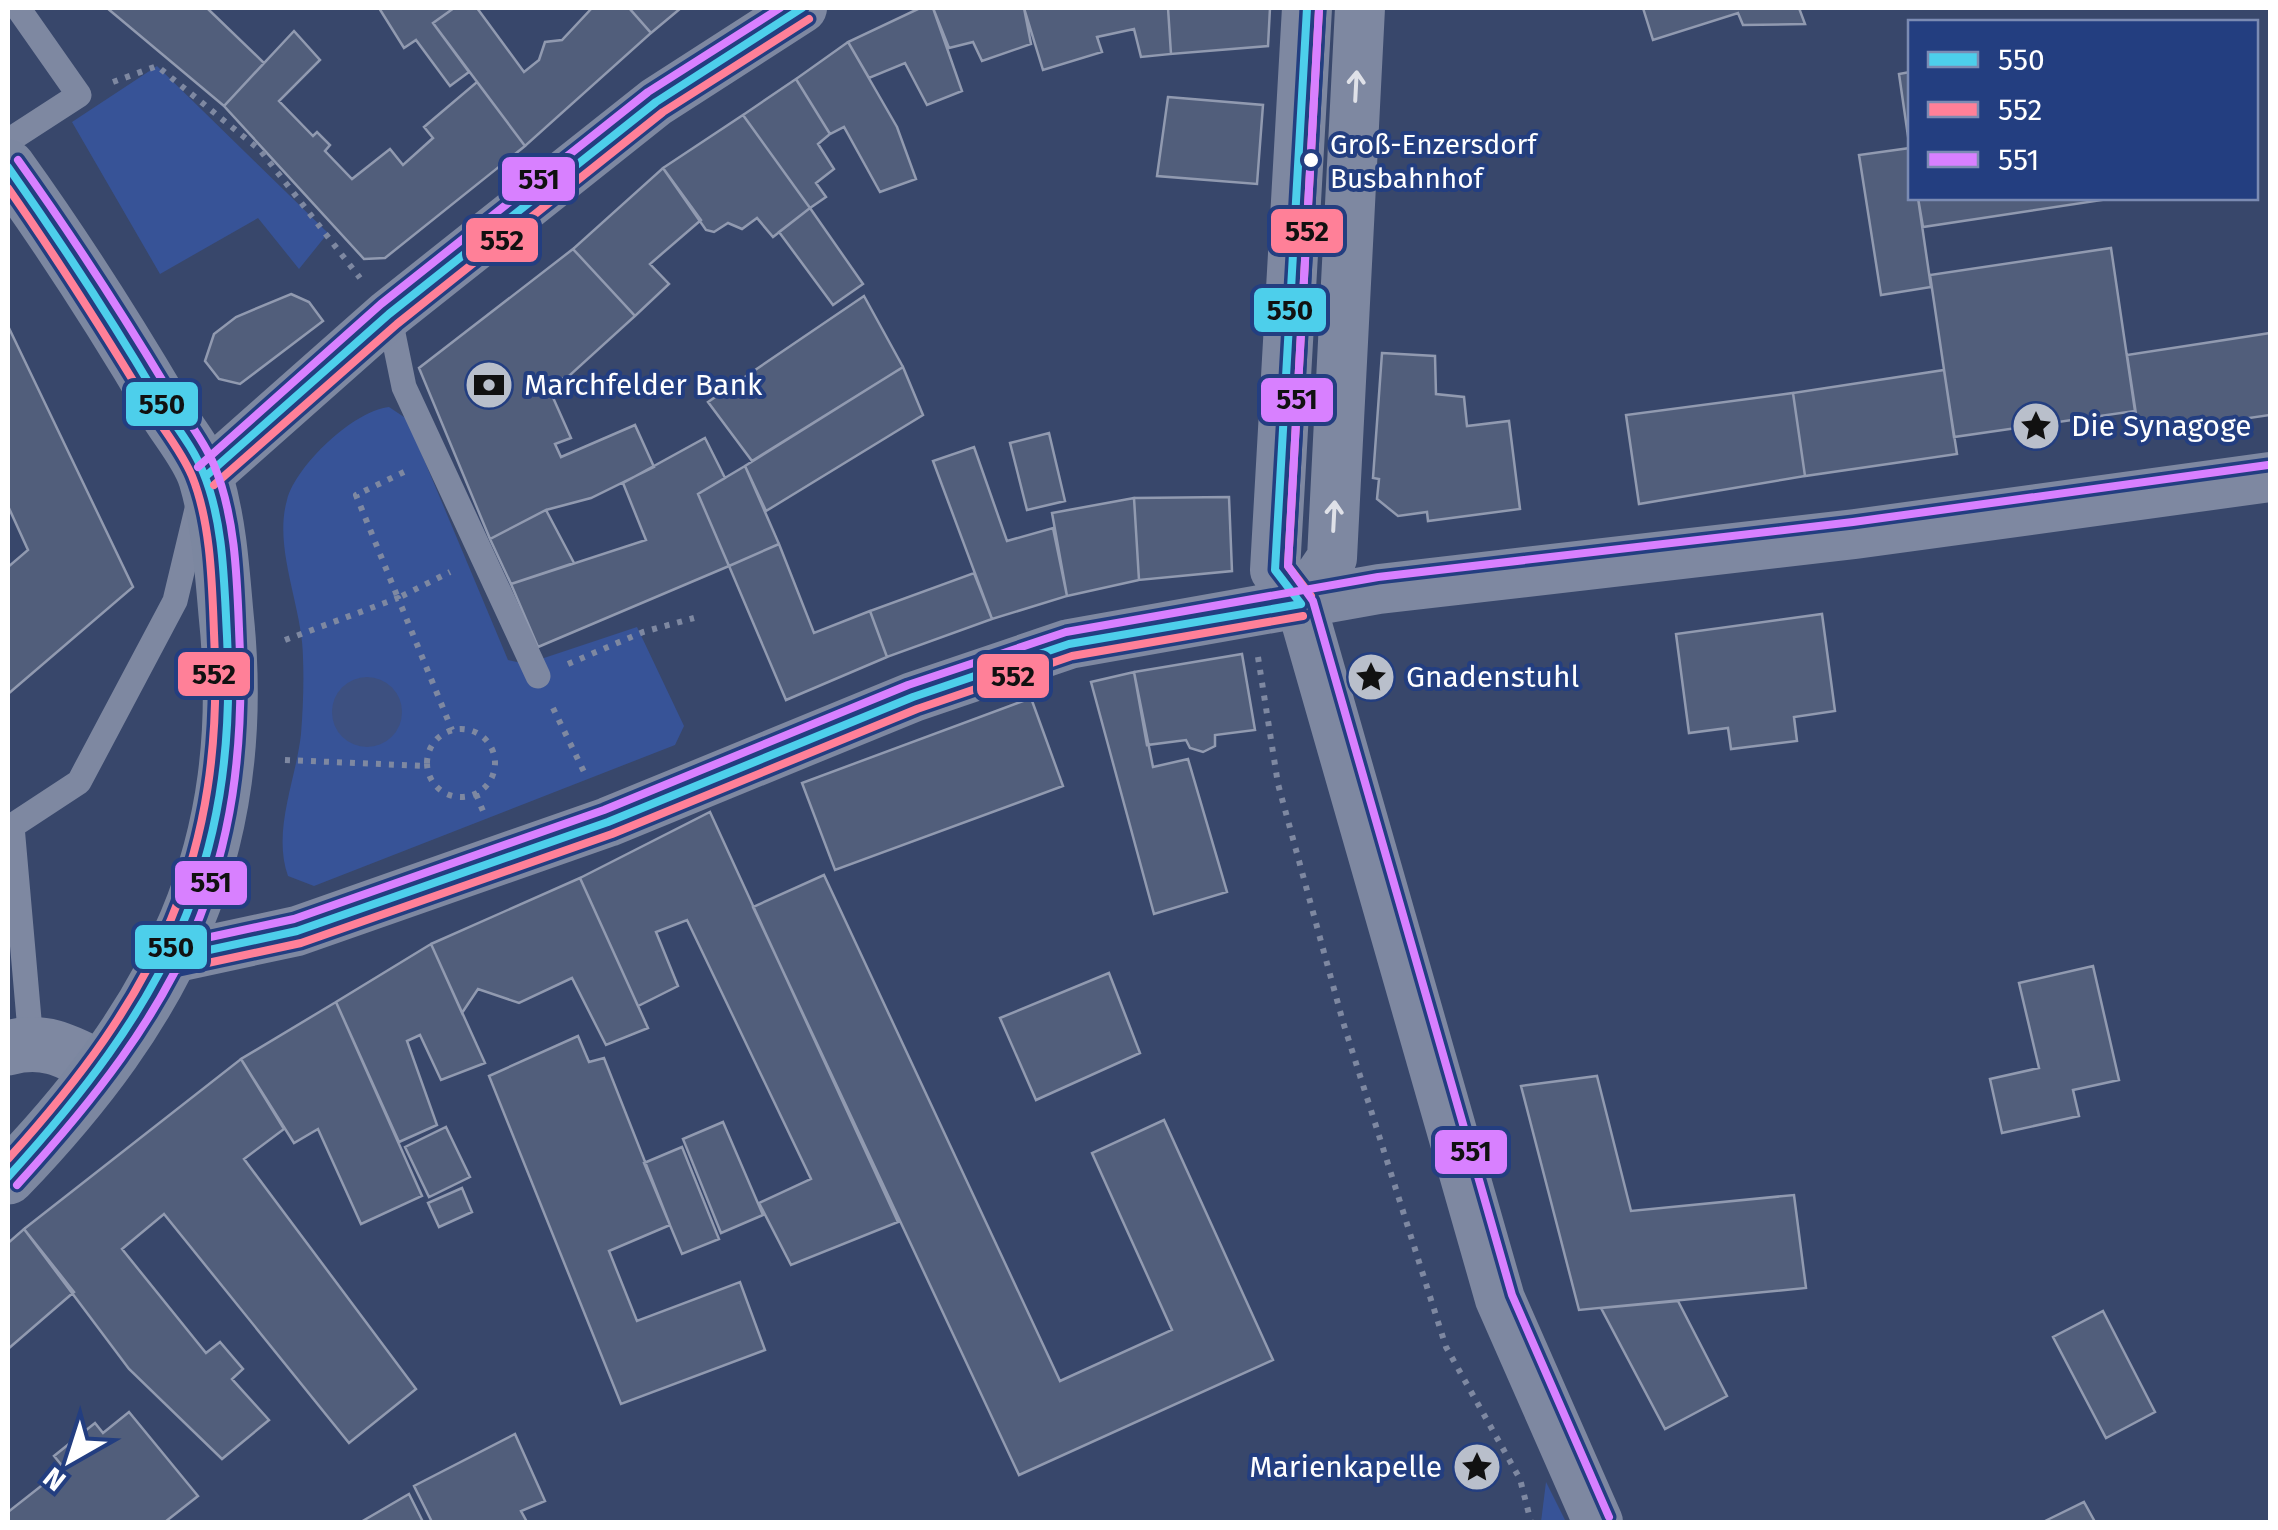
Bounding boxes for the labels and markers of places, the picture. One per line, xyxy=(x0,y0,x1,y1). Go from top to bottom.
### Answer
place label: Groß-Enzersdorf Busbahnhof xyxy=(1330,128,1539,195)
marker: Groß-Enzersdorf Busbahnhof xyxy=(1301,150,1321,170)
bank icon: Marchfelder Bank xyxy=(463,359,515,411)
place label: Marchfelder Bank xyxy=(524,367,763,403)
place icon: Die Synagoge xyxy=(2010,400,2062,452)
place label: Die Synagoge xyxy=(2071,408,2252,444)
place icon: Gnadenstuhl xyxy=(1345,651,1397,703)
place label: Gnadenstuhl xyxy=(1406,659,1580,695)
place icon: Marienkapelle xyxy=(1451,1441,1503,1493)
place label: Marienkapelle xyxy=(1249,1449,1442,1485)

